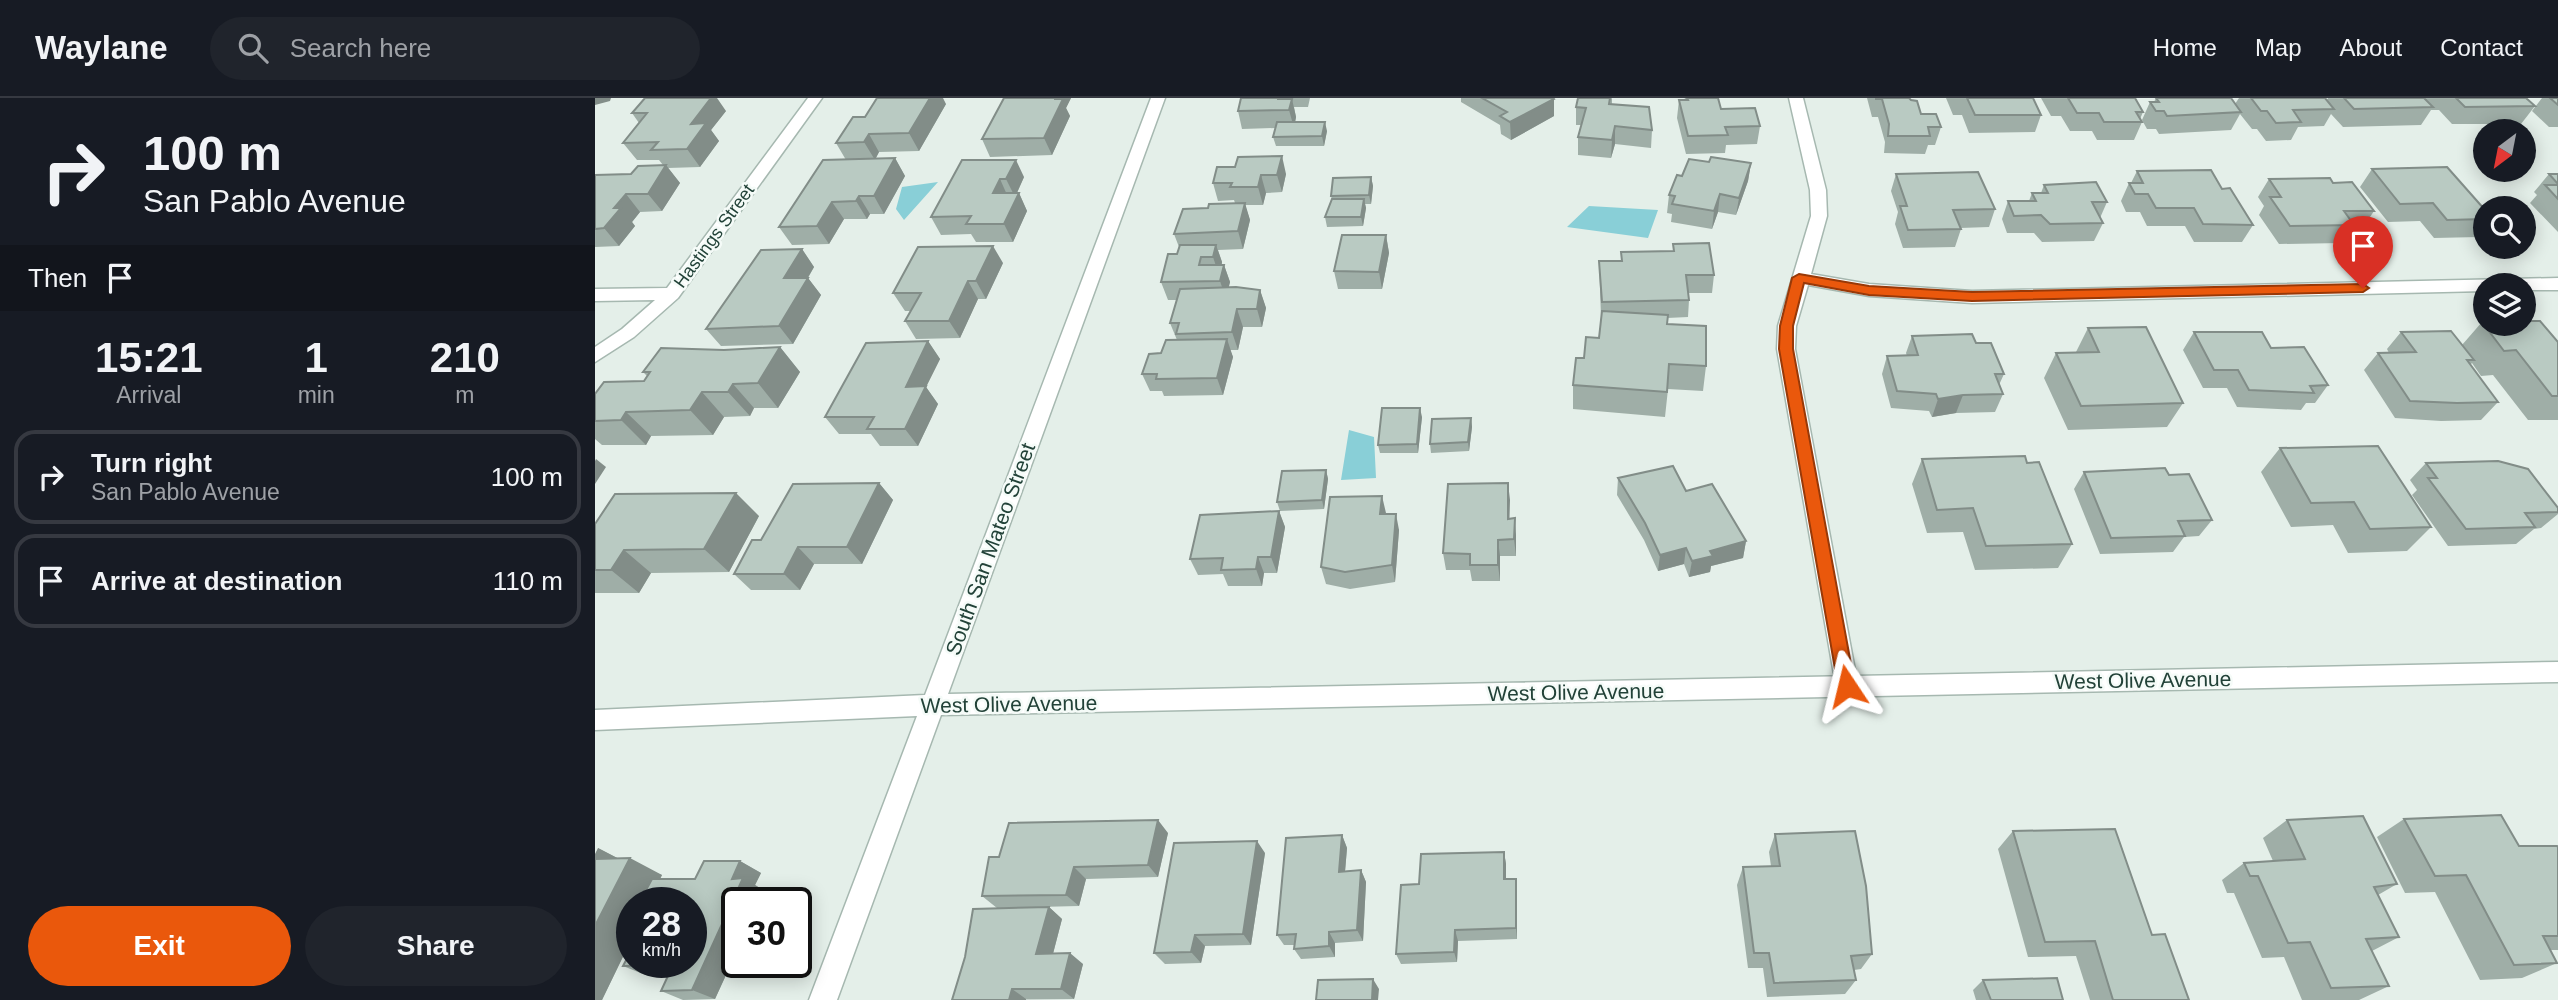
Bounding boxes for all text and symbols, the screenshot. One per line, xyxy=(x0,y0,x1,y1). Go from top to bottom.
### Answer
search box xyxy=(210,17,700,80)
text: Waylane xyxy=(35,29,168,66)
icon: search xyxy=(234,29,272,67)
text: Search here xyxy=(290,33,431,63)
text: Home xyxy=(2153,34,2217,61)
text: Map xyxy=(2255,34,2302,61)
text: About xyxy=(2340,34,2402,61)
text: Contact xyxy=(2440,34,2523,61)
north arrow xyxy=(2473,119,2536,182)
map controls xyxy=(2473,119,2536,336)
icon: right xyxy=(28,126,119,217)
text: 100 m xyxy=(143,126,282,180)
street label: Hastings Street xyxy=(670,180,758,292)
text: San Pablo Avenue xyxy=(143,183,406,219)
button: search xyxy=(2473,196,2536,259)
pin xyxy=(2333,216,2393,288)
icon: arrive xyxy=(2344,227,2382,265)
icon: arrive xyxy=(101,259,139,297)
text: Then xyxy=(28,263,87,293)
button: layers xyxy=(2473,273,2536,336)
text: 15:21 xyxy=(95,334,203,381)
text: 1 xyxy=(304,334,328,381)
text: 210 xyxy=(430,334,500,381)
text: Arrival xyxy=(116,382,181,408)
text: min xyxy=(298,382,335,408)
text: m xyxy=(455,382,474,408)
street label: South San Mateo Street xyxy=(941,440,1039,658)
text: Turn right xyxy=(91,448,212,478)
icon: right xyxy=(32,458,70,496)
text: 100 m xyxy=(491,462,563,492)
text: San Pablo Avenue xyxy=(91,479,280,505)
icon: arrive xyxy=(32,562,70,600)
text: Arrive at destination xyxy=(91,566,342,596)
text: 110 m xyxy=(493,566,563,596)
position arrow xyxy=(1810,649,1884,723)
street label: West Olive Avenue xyxy=(2054,667,2232,693)
street label: West Olive Avenue xyxy=(1487,679,1665,705)
street label: West Olive Avenue xyxy=(920,691,1098,717)
speed limit sign: 30 xyxy=(721,887,812,978)
text: 28 xyxy=(642,904,681,943)
button: Exit xyxy=(28,906,291,986)
button: Share xyxy=(305,906,567,986)
text: km/h xyxy=(642,940,681,960)

